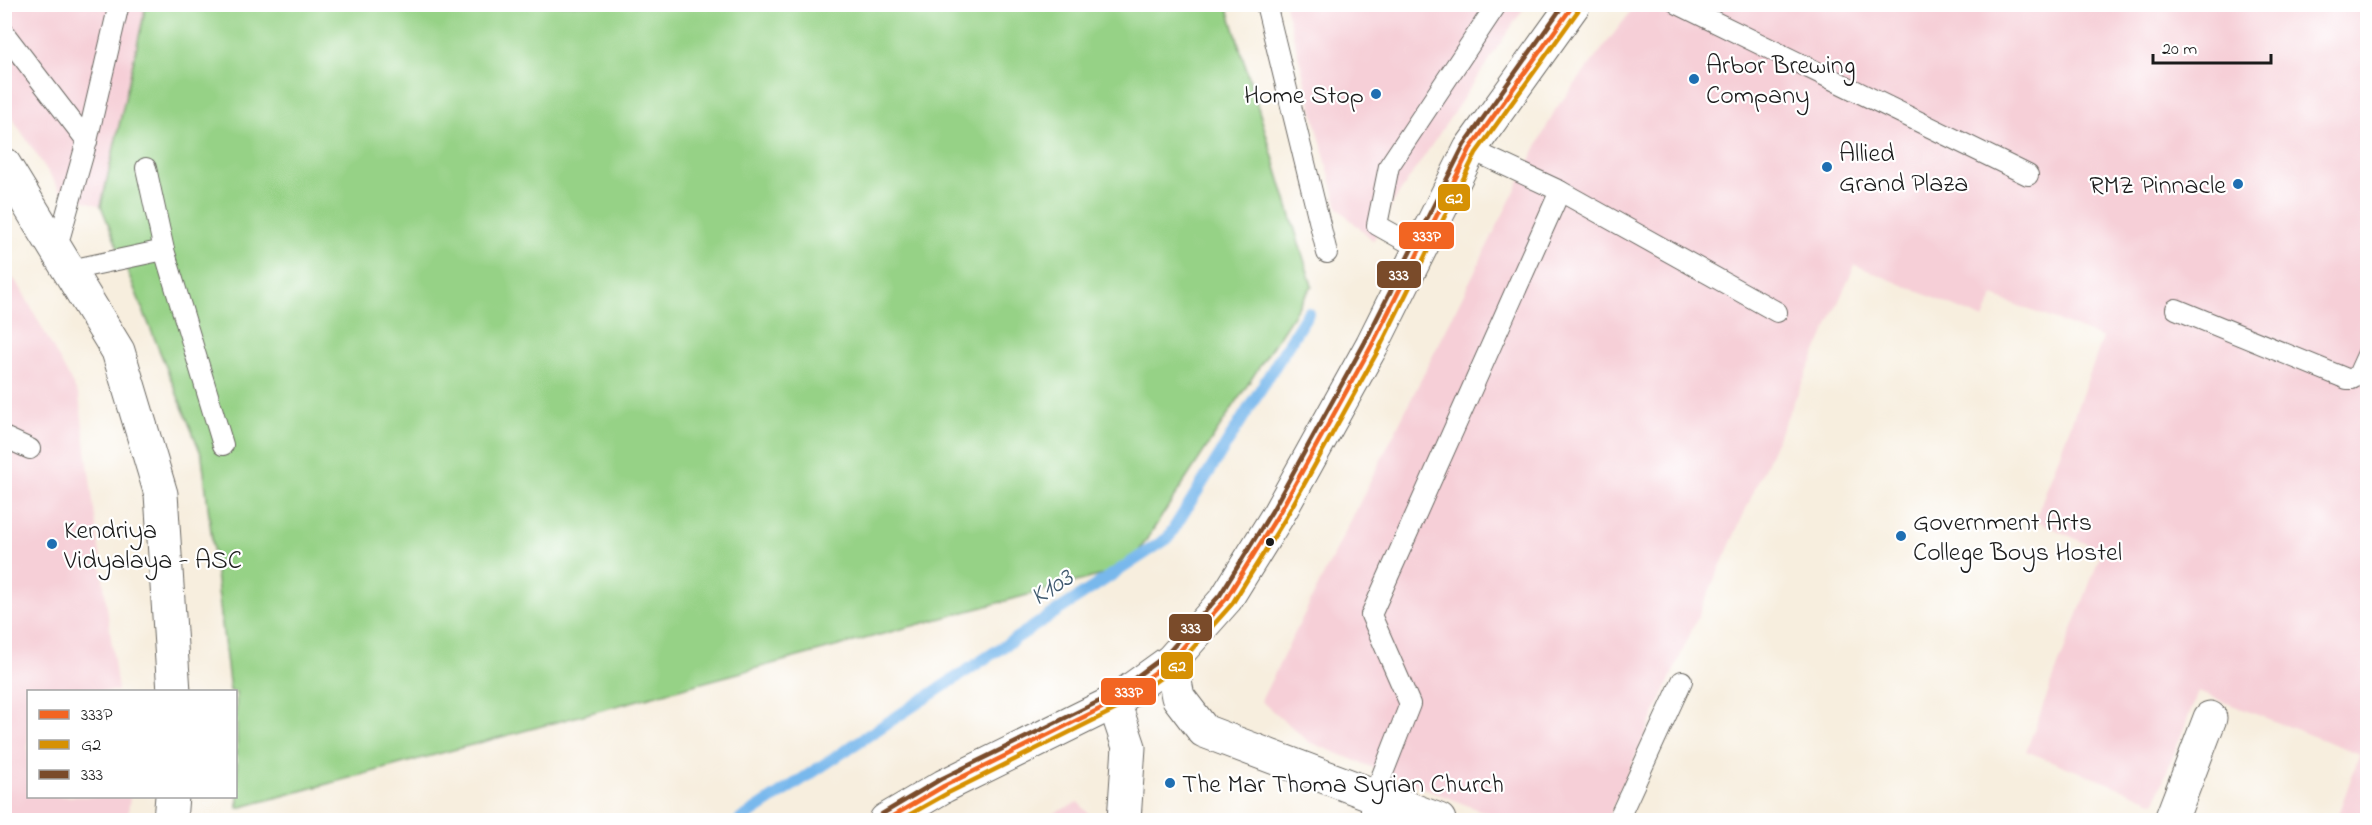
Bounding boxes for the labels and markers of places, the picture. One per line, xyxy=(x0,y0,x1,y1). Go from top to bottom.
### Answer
place label: Arbor Brewing Company xyxy=(1706,48,1855,116)
marker: Arbor Brewing Company xyxy=(1687,72,1701,86)
place label: Home Stop xyxy=(1244,78,1364,116)
marker: Home Stop xyxy=(1369,87,1383,101)
place label: Allied Grand Plaza xyxy=(1839,136,1968,204)
marker: Allied Grand Plaza xyxy=(1820,160,1834,174)
place label: RMZ Pinnacle xyxy=(2089,168,2226,206)
marker: RMZ Pinnacle xyxy=(2231,177,2245,191)
place label: Government Arts College Boys Hostel xyxy=(1913,505,2122,573)
place label: Kendriya Vidyalaya - ASC xyxy=(63,513,242,581)
marker: Government Arts College Boys Hostel xyxy=(1894,529,1908,543)
unlabelled marker xyxy=(1264,536,1276,548)
marker: Kendriya Vidyalaya - ASC xyxy=(45,537,59,551)
place label: The Mar Thoma Syrian Church xyxy=(1182,767,1504,805)
marker: The Mar Thoma Syrian Church xyxy=(1163,776,1177,790)

